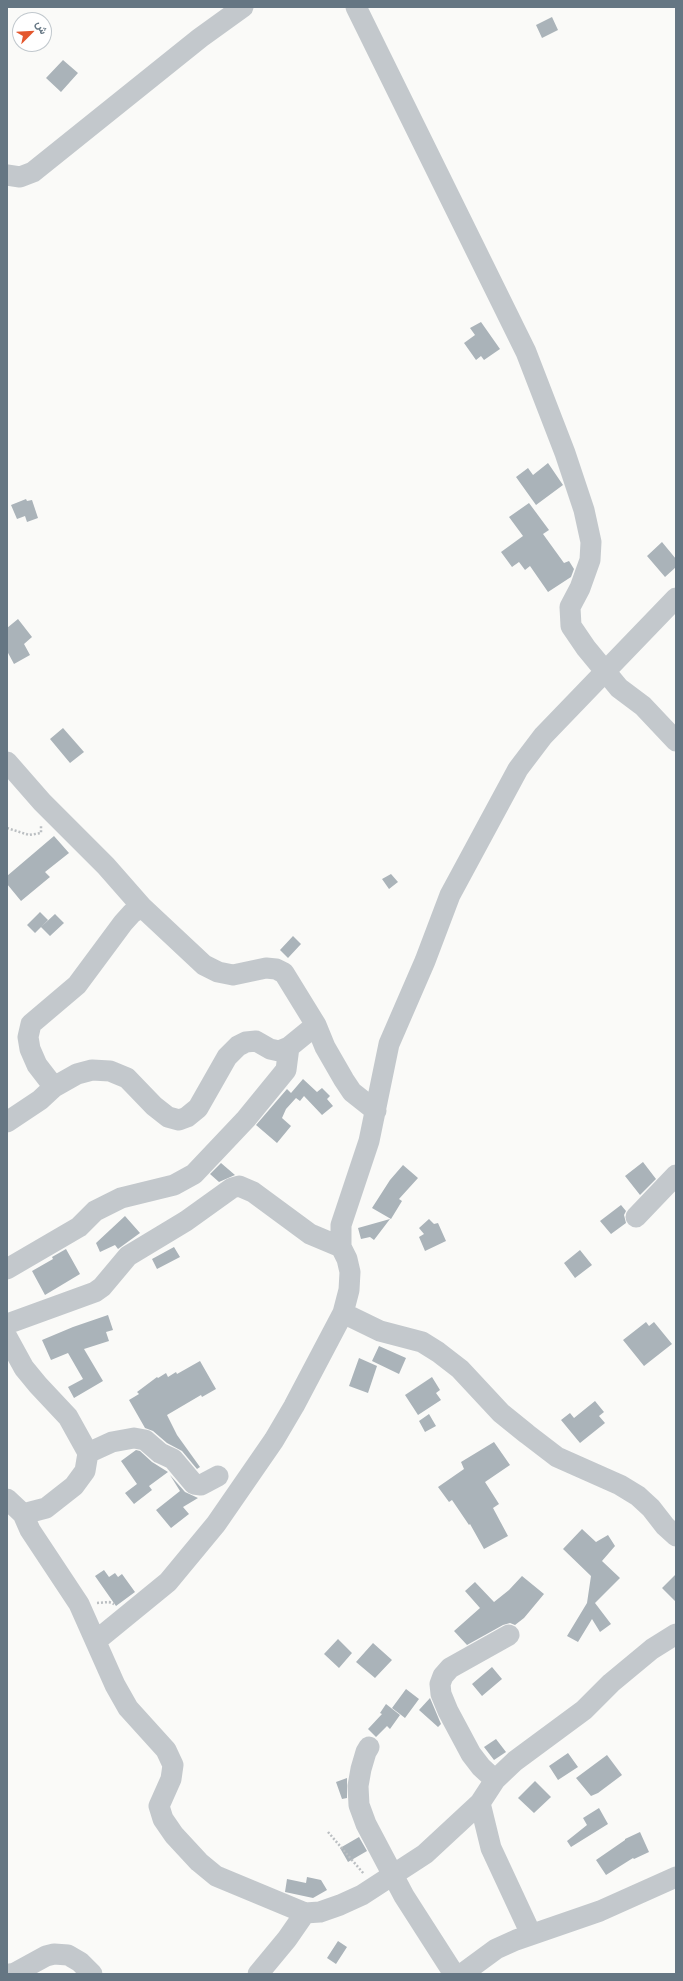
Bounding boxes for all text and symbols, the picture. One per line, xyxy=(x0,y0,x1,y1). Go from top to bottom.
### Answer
north arrow xyxy=(12,12,52,52)
text: ش xyxy=(33,19,51,36)

